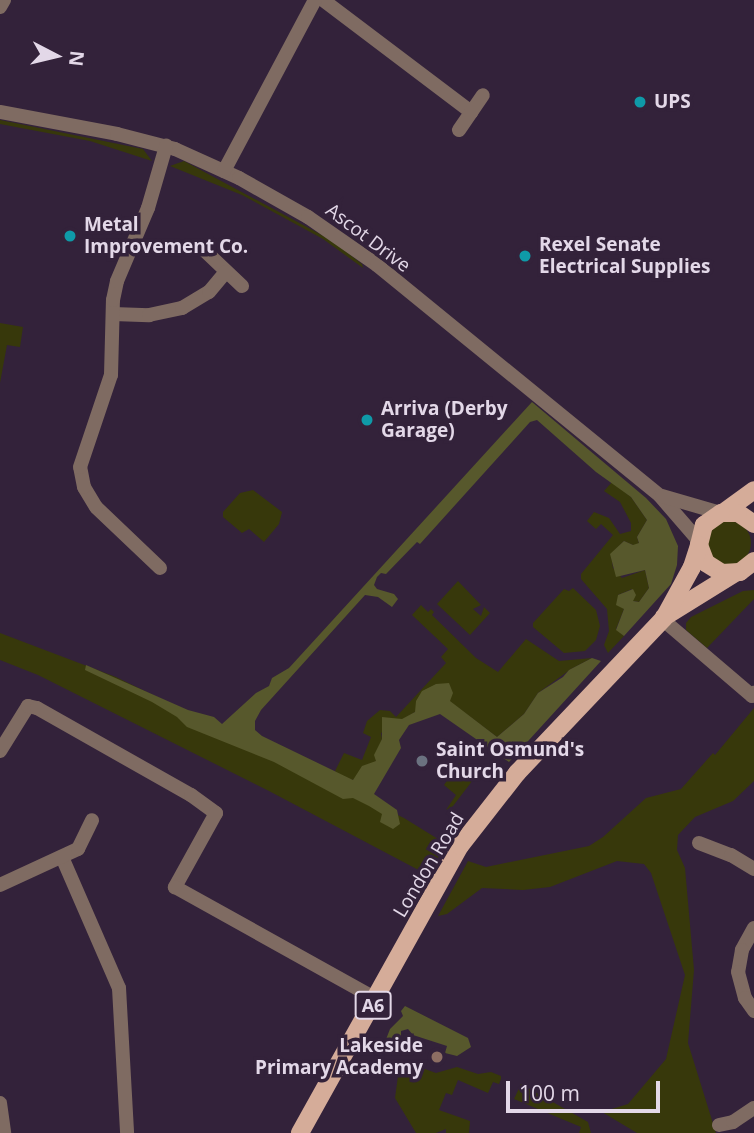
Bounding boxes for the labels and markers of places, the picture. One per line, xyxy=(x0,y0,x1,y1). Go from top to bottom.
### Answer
place label: UPS xyxy=(654,91,691,113)
marker: UPS xyxy=(632,94,648,110)
place label: Metal Improvement Co. xyxy=(84,214,248,258)
marker: Metal Improvement Co. xyxy=(62,228,78,244)
place label: Rexel Senate Electrical Supplies xyxy=(539,234,710,278)
marker: Rexel Senate Electrical Supplies xyxy=(517,248,533,264)
place label: Arriva (Derby Garage) xyxy=(381,398,508,442)
marker: Arriva (Derby Garage) xyxy=(359,412,375,428)
place label: Saint Osmund's Church xyxy=(436,739,584,783)
marker: Saint Osmund's Church xyxy=(414,753,430,769)
place label: Lakeside Primary Academy xyxy=(255,1035,423,1079)
marker: Lakeside Primary Academy xyxy=(429,1049,445,1065)

